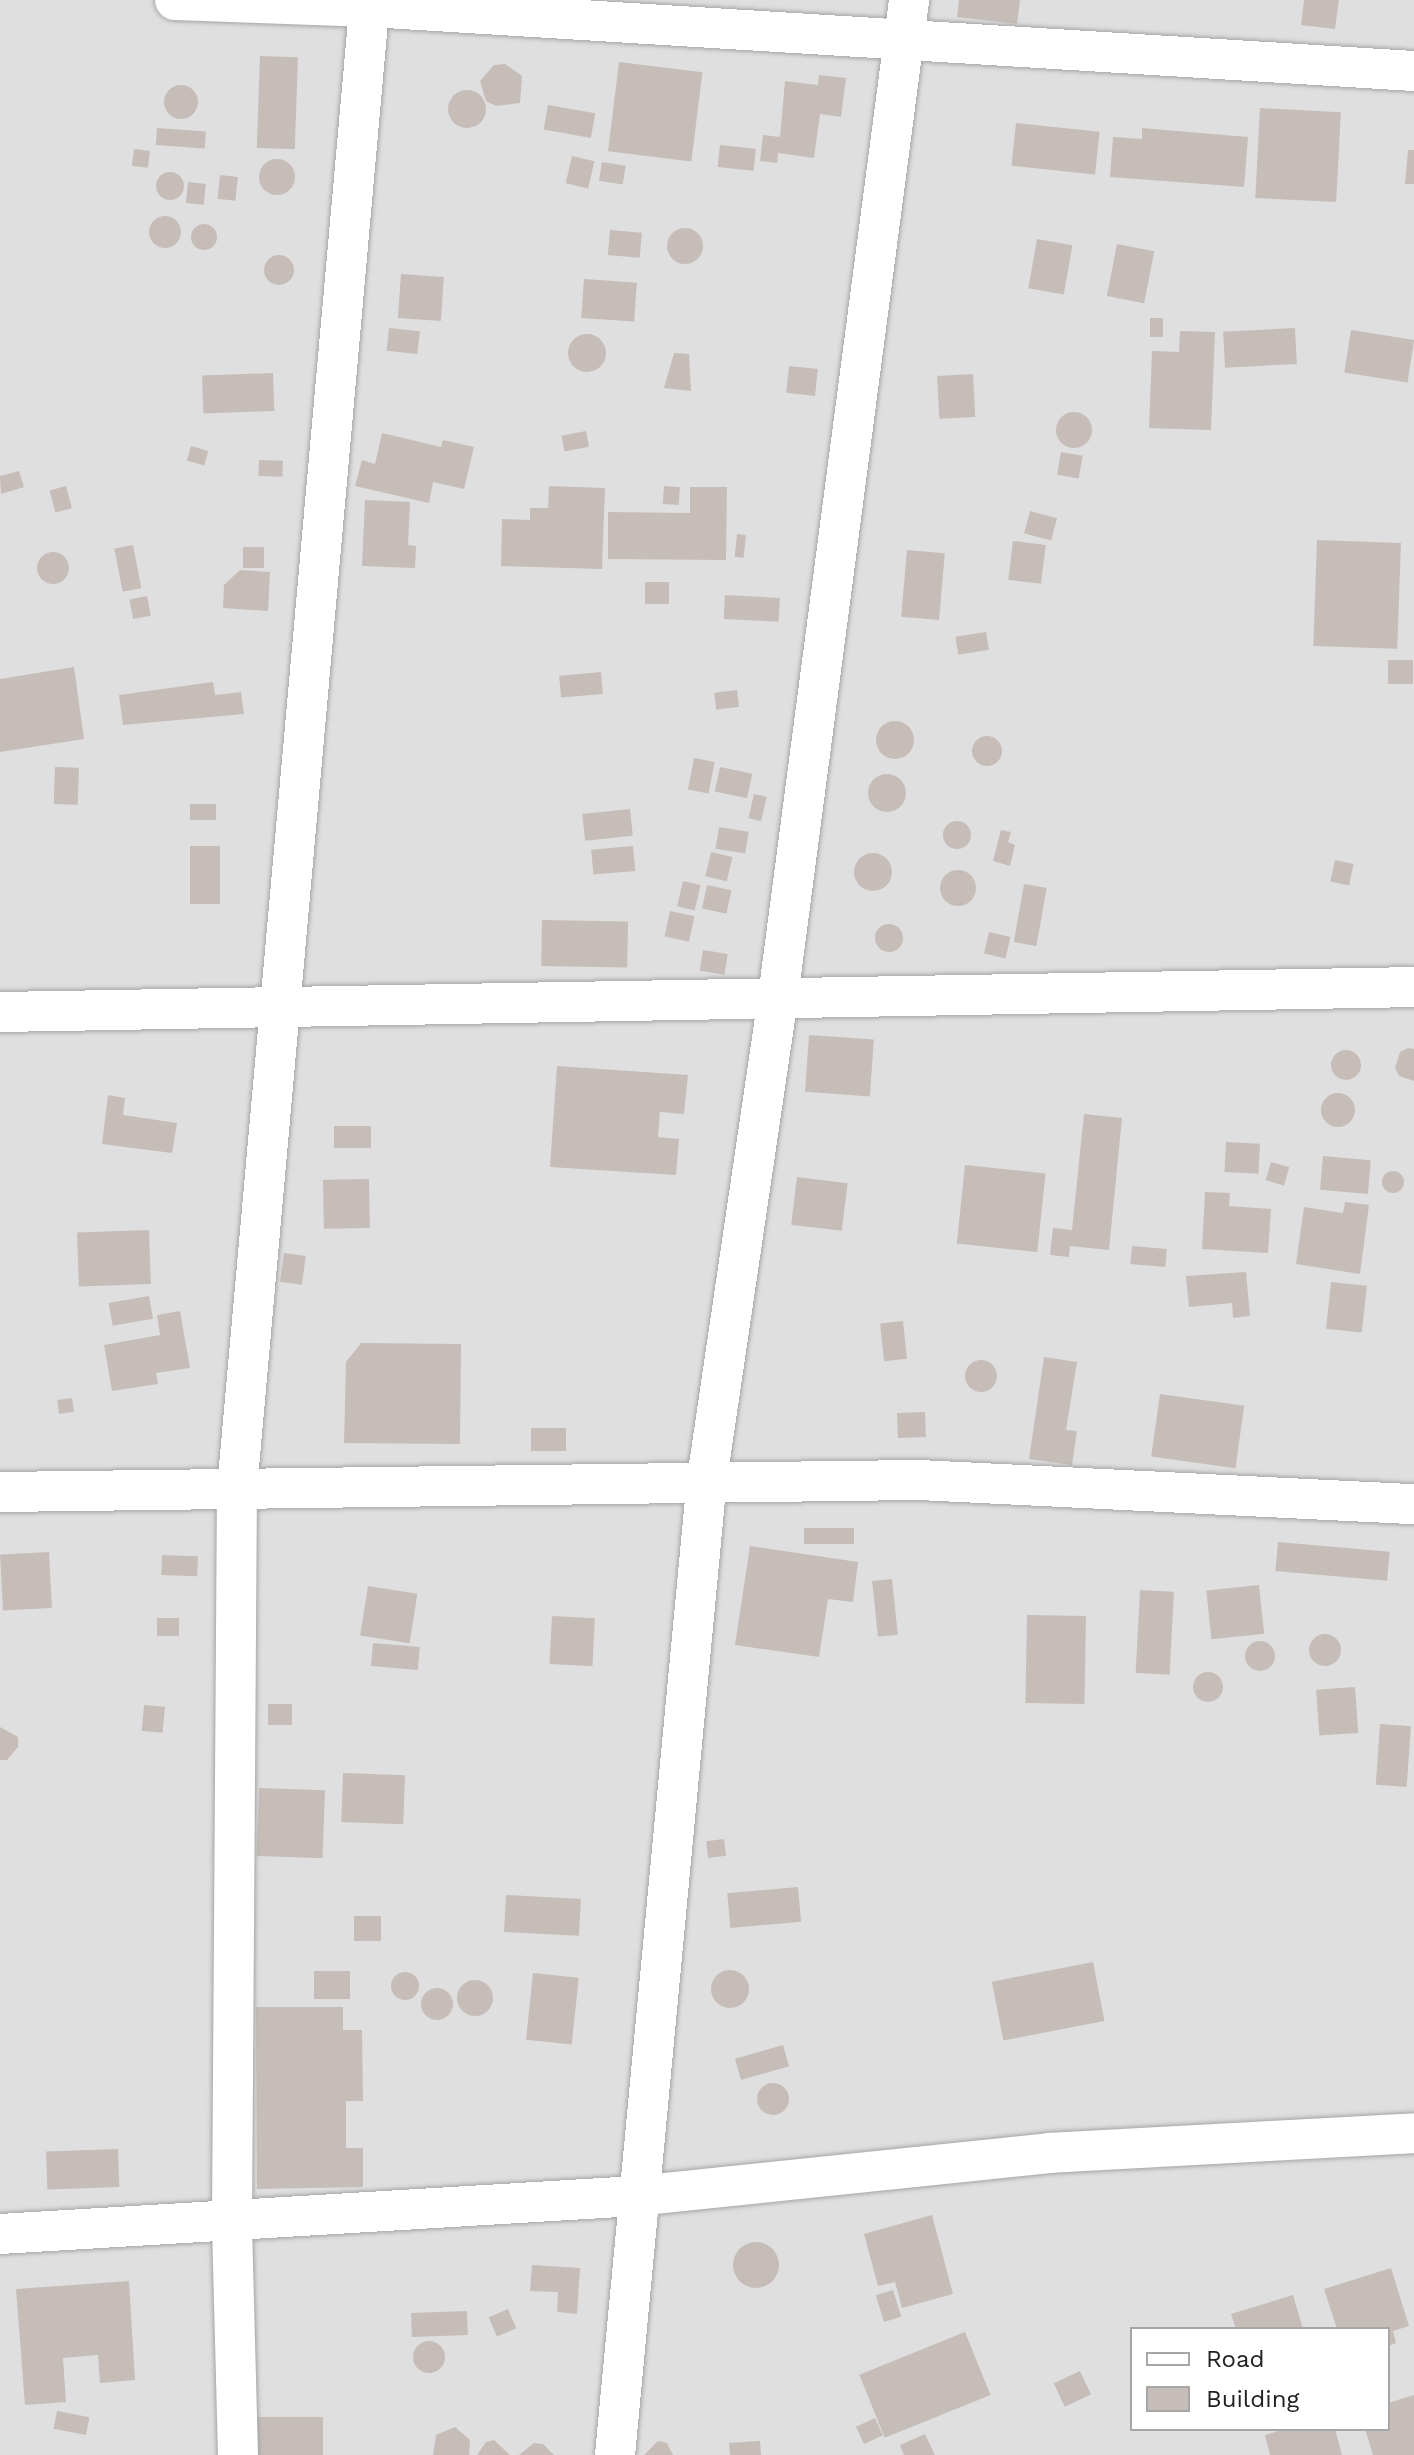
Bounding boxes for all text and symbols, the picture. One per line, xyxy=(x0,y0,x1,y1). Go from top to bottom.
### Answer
legend xyxy=(1130,2327,1390,2431)
text: Road xyxy=(1206,2345,1265,2373)
text: Building xyxy=(1206,2385,1299,2413)

